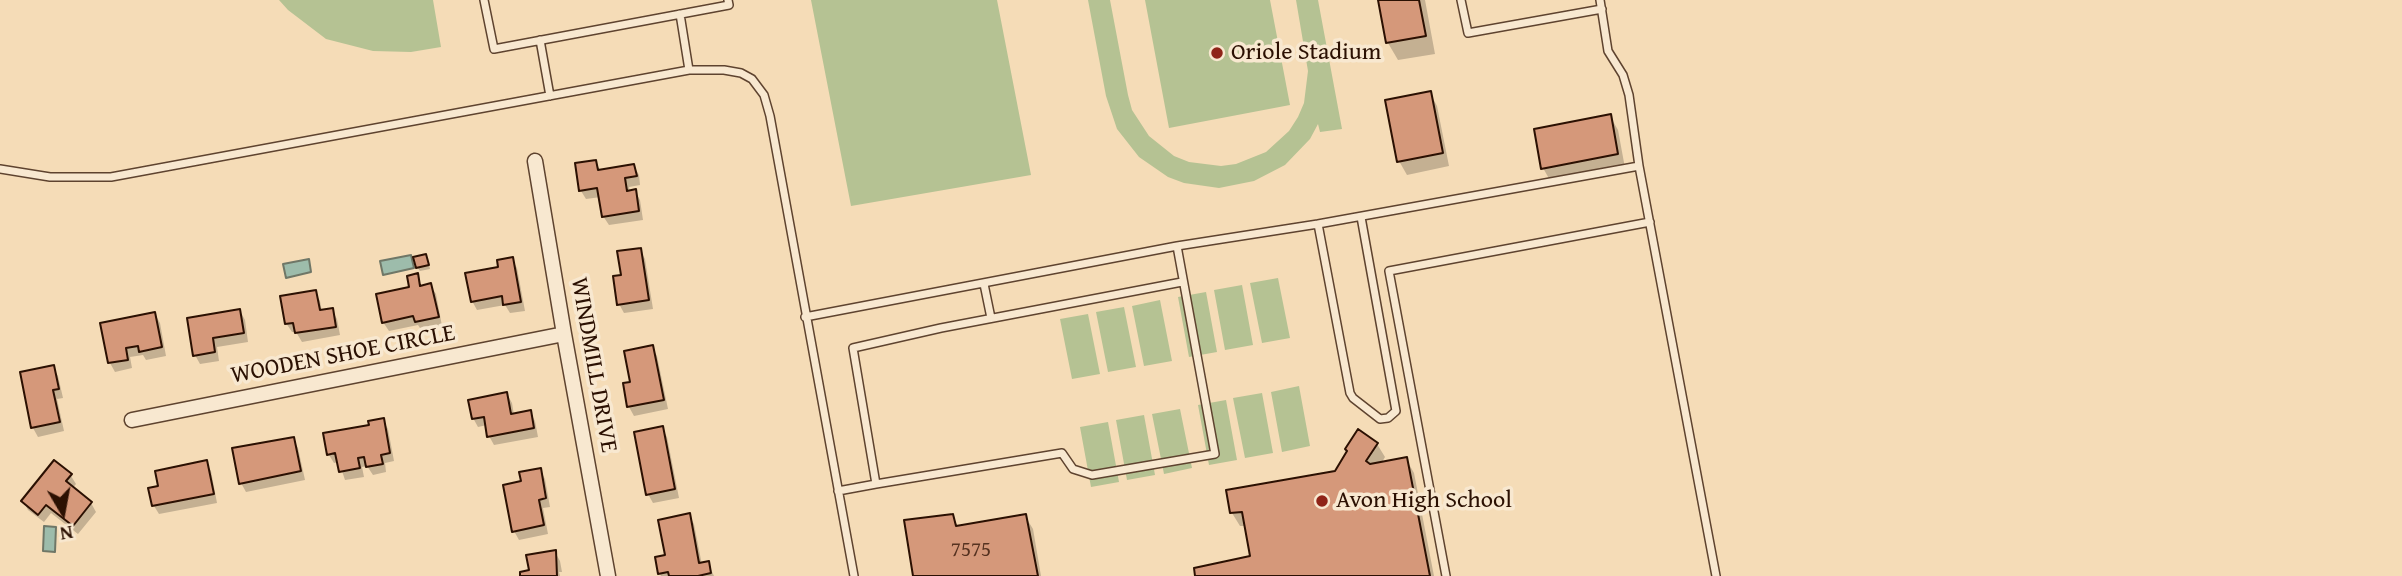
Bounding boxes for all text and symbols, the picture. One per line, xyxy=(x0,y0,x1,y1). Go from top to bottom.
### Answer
place label: Oriole Stadium xyxy=(1231,39,1381,67)
marker: Oriole Stadium xyxy=(1209,45,1225,61)
street label: WINDMILL DRIVE xyxy=(563,275,623,455)
street label: WOODEN SHOE CIRCLE xyxy=(229,319,457,391)
north arrow xyxy=(28,478,98,548)
place label: Avon High School xyxy=(1336,487,1512,515)
marker: Avon High School xyxy=(1314,493,1330,509)
text: N xyxy=(58,519,75,549)
house number: 7575 xyxy=(951,538,991,564)

